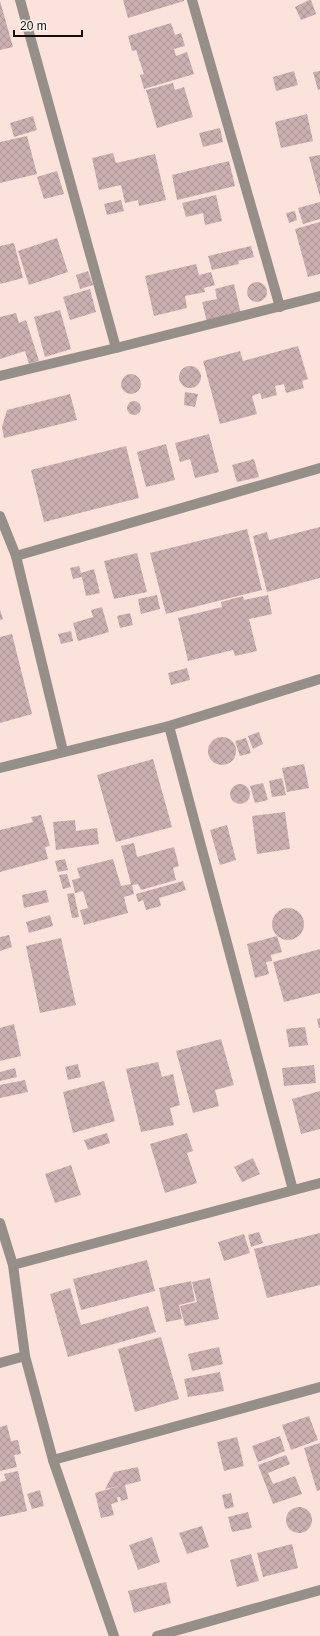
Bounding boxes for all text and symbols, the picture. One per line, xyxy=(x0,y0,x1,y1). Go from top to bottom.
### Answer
scale bar xyxy=(14,12,82,38)
text: 20 m xyxy=(20,19,47,33)

